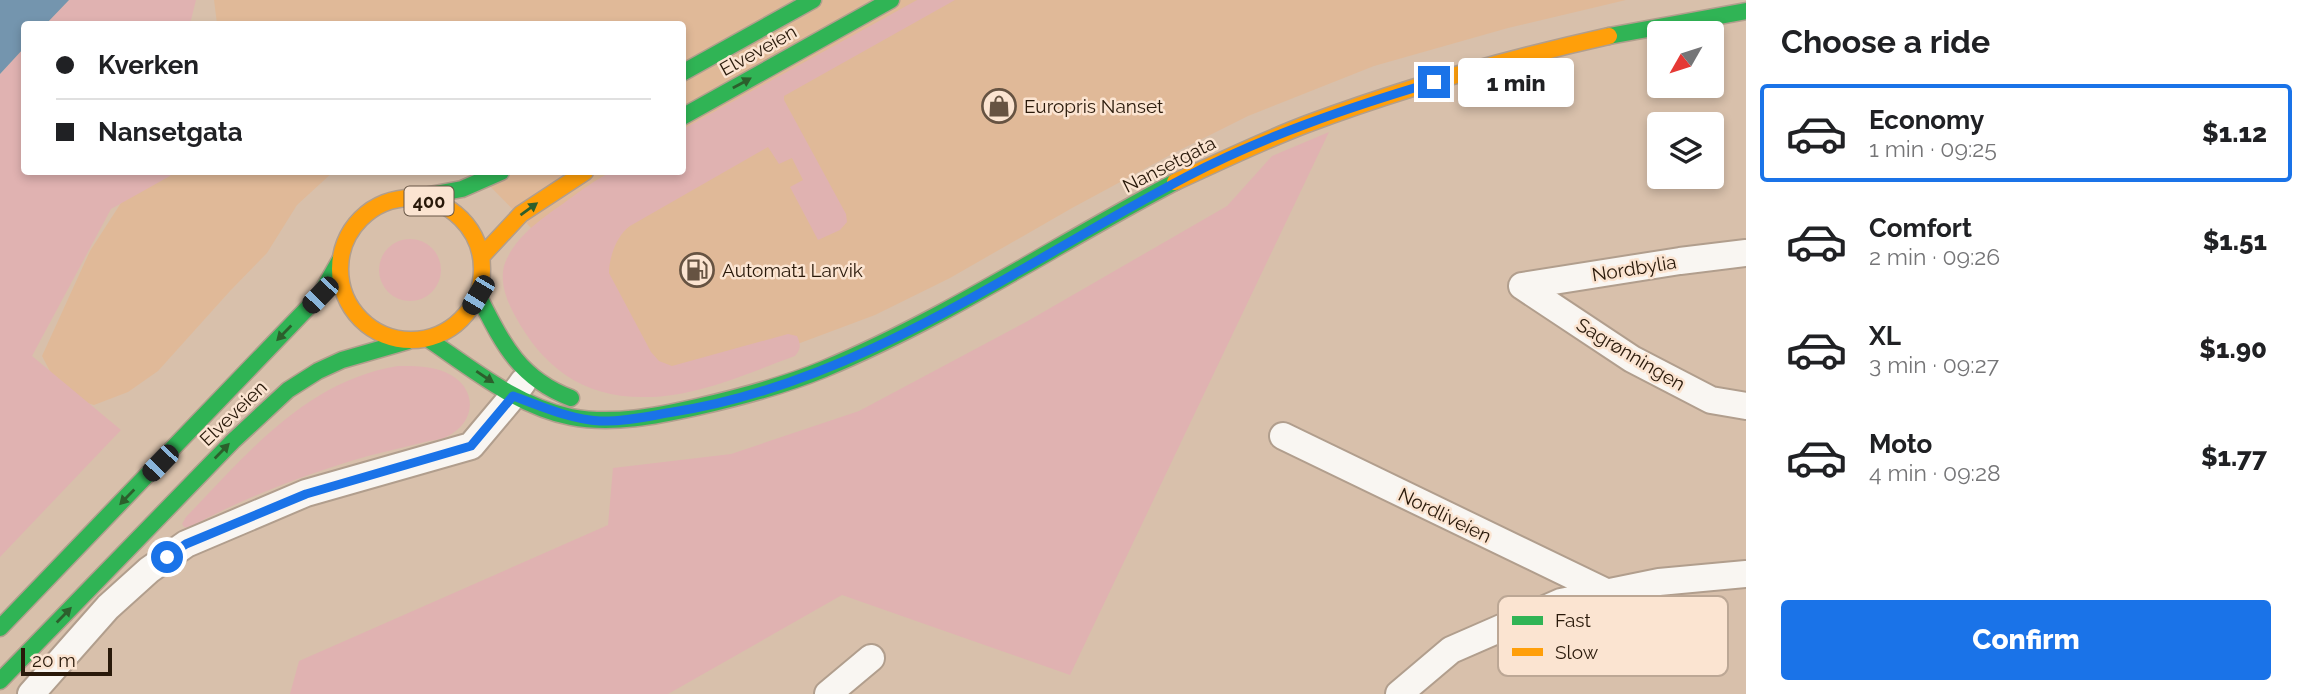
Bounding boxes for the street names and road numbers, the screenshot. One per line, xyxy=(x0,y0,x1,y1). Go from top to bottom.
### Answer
street label: Elveveien xyxy=(716,20,800,80)
street label: Nansetgata xyxy=(1119,131,1219,197)
road number: 400 xyxy=(404,186,453,216)
street label: Nordbylia xyxy=(1590,250,1678,286)
street label: Sagrønningen xyxy=(1573,313,1689,395)
street label: Elveveien xyxy=(195,376,271,450)
street label: Nordliveien xyxy=(1395,483,1495,547)

